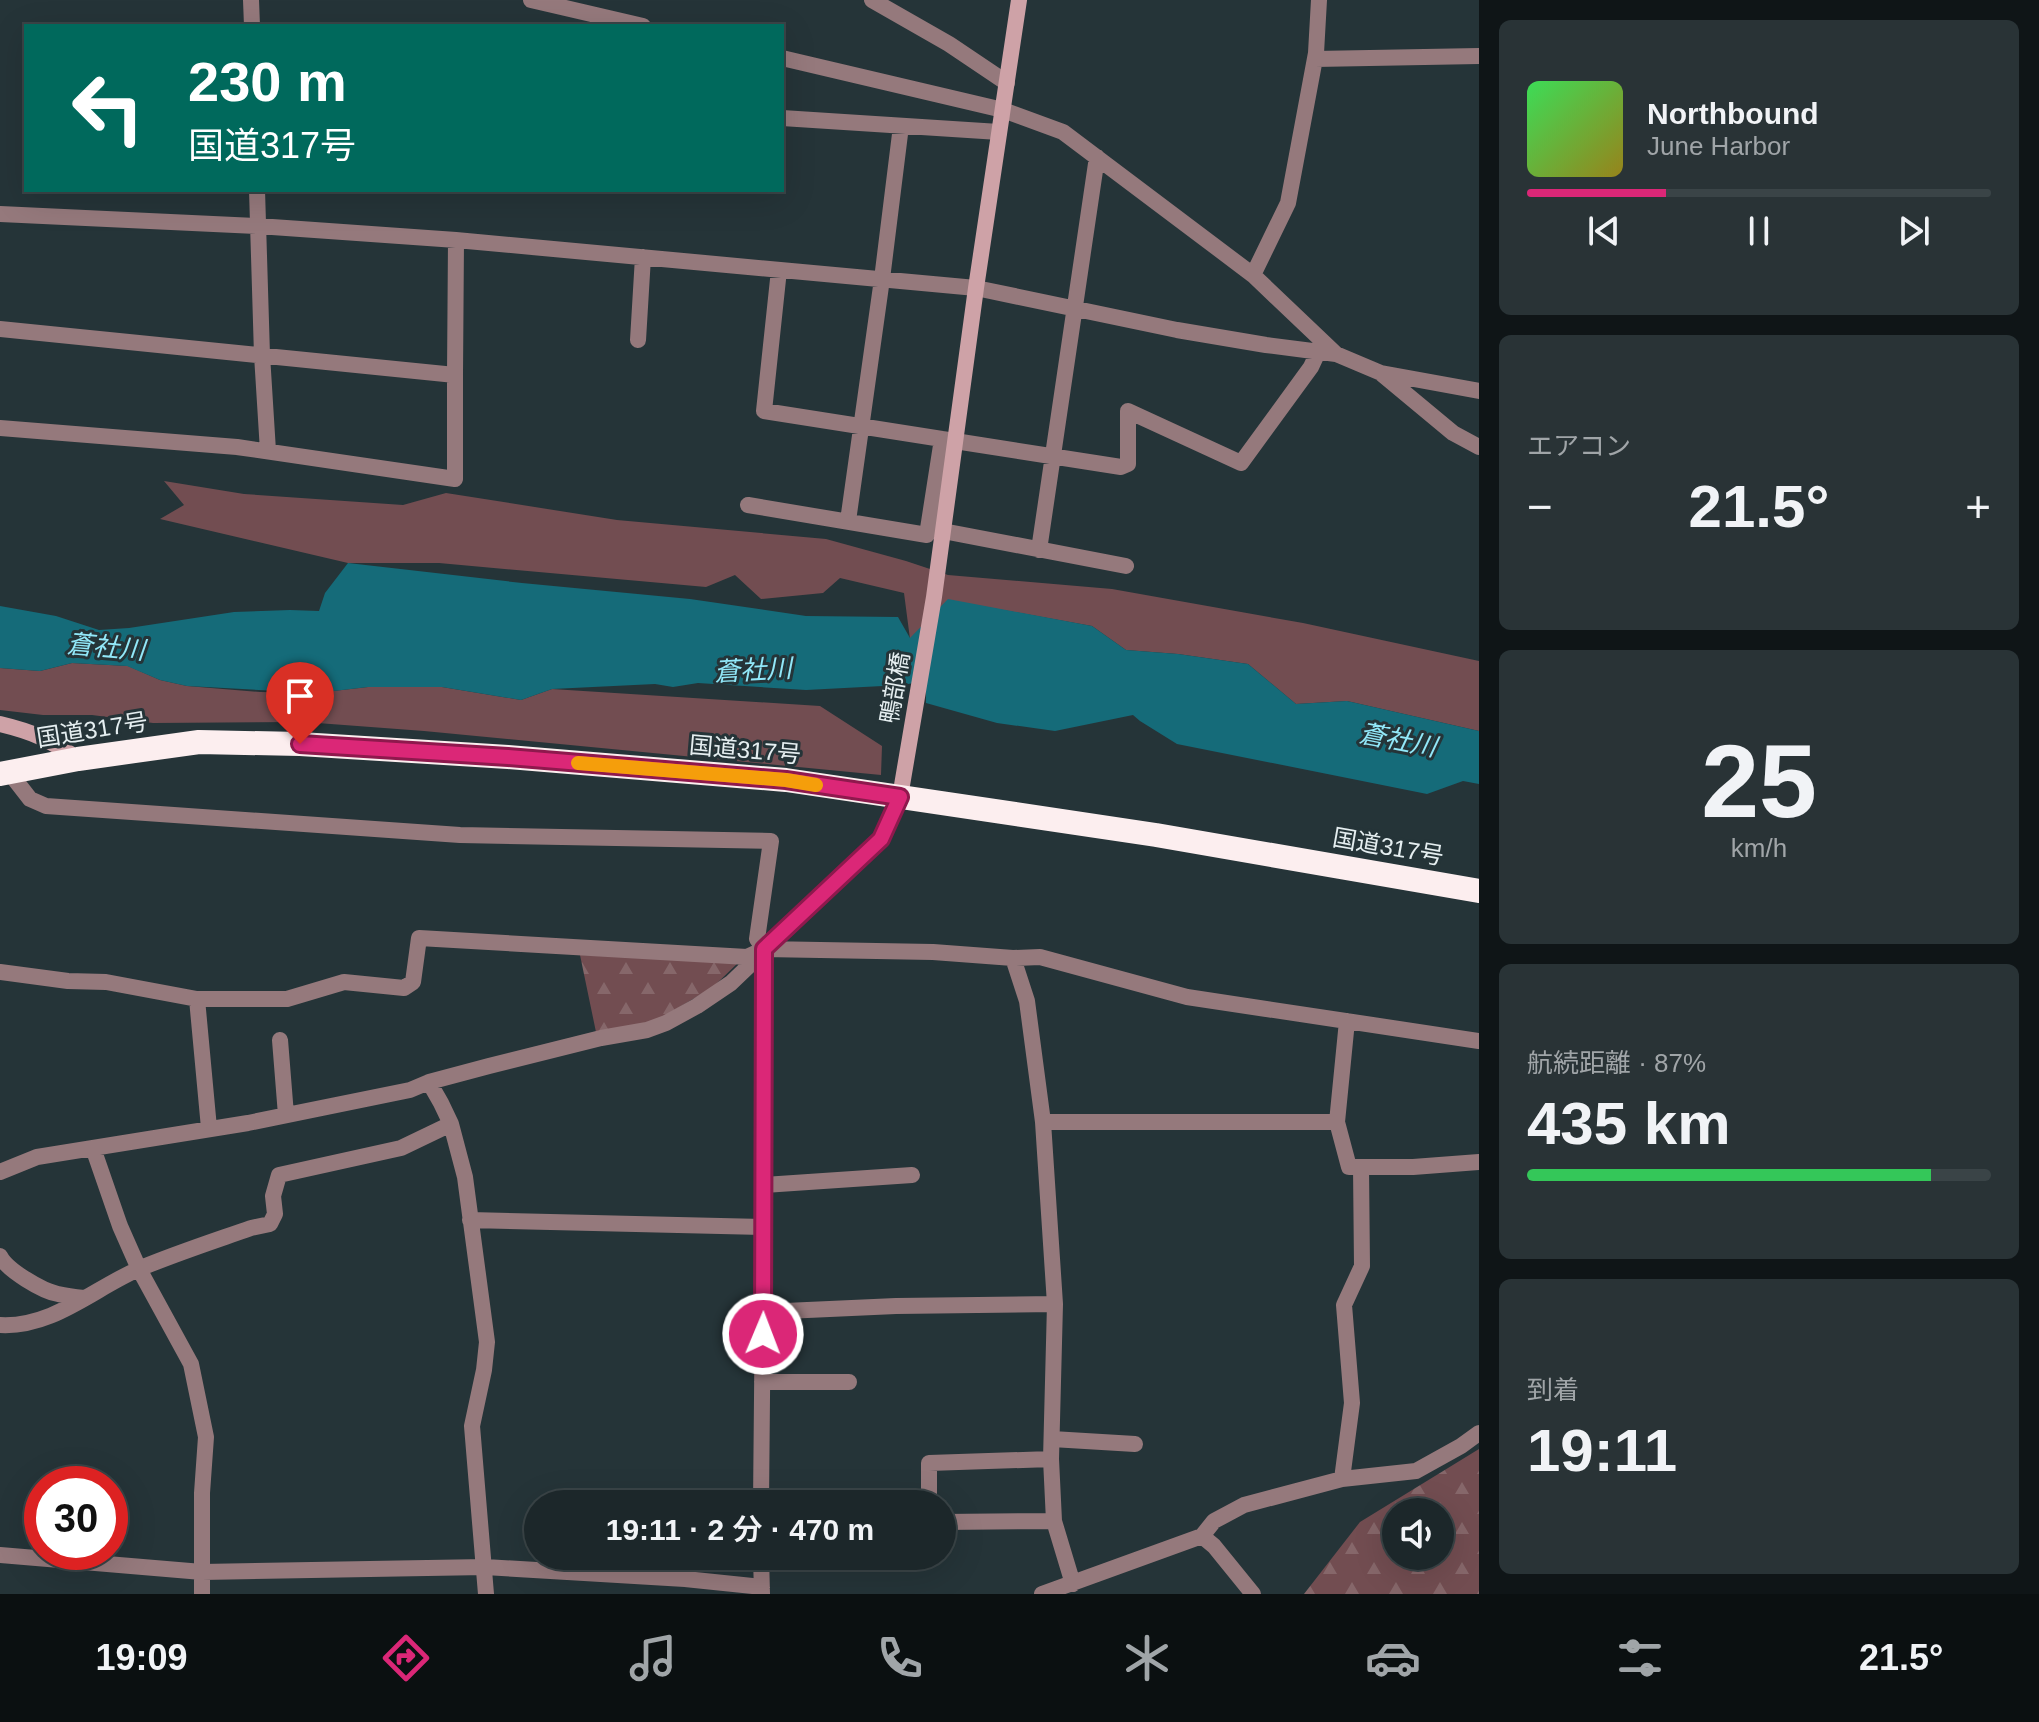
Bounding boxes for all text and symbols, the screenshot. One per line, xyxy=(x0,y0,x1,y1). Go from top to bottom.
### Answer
text: 230 m xyxy=(188,50,347,113)
icon: left xyxy=(56,56,160,160)
text: Northbound xyxy=(1647,97,1819,130)
text: 国道317号 xyxy=(188,125,356,166)
text: June Harbor xyxy=(1647,131,1790,161)
icon: previous xyxy=(1582,209,1626,253)
icon: pause xyxy=(1737,209,1781,253)
icon: next xyxy=(1892,209,1936,253)
text: エアコン xyxy=(1527,431,1631,461)
text: 21.5° xyxy=(1689,473,1829,540)
text: − xyxy=(1527,482,1553,531)
text: + xyxy=(1965,482,1991,531)
water label: 蒼社川 xyxy=(66,629,149,666)
street label: 鴨部橋 xyxy=(875,650,914,726)
water label: 蒼社川 xyxy=(713,653,796,687)
pin xyxy=(266,662,334,744)
icon: arrive xyxy=(278,674,322,718)
street label: 国道317号 xyxy=(34,707,149,752)
water label: 蒼社川 xyxy=(1357,718,1442,763)
text: 25 xyxy=(1701,723,1817,839)
street label: 国道317号 xyxy=(688,731,802,768)
street label: 国道317号 xyxy=(1331,823,1446,870)
text: km/h xyxy=(1731,833,1787,863)
text: 航続距離 · 87% xyxy=(1527,1048,1706,1078)
text: 435 km xyxy=(1527,1090,1731,1157)
position arrow xyxy=(721,1292,805,1376)
text: 到着 xyxy=(1527,1375,1579,1405)
text: 19:11 xyxy=(1527,1417,1677,1484)
speed limit sign: 30 xyxy=(24,1466,128,1570)
map controls xyxy=(1382,1498,1454,1570)
button: sound xyxy=(1382,1498,1454,1570)
text: 19:11 · 2 分 · 470 m xyxy=(606,1513,874,1546)
icon: directions xyxy=(378,1630,434,1686)
icon: music xyxy=(625,1630,681,1686)
icon: phone xyxy=(872,1630,928,1686)
icon: climate xyxy=(1119,1630,1175,1686)
icon: car xyxy=(1365,1630,1421,1686)
icon: filters xyxy=(1612,1630,1668,1686)
text: 19:09 xyxy=(95,1637,187,1678)
text: 21.5° xyxy=(1859,1637,1944,1678)

